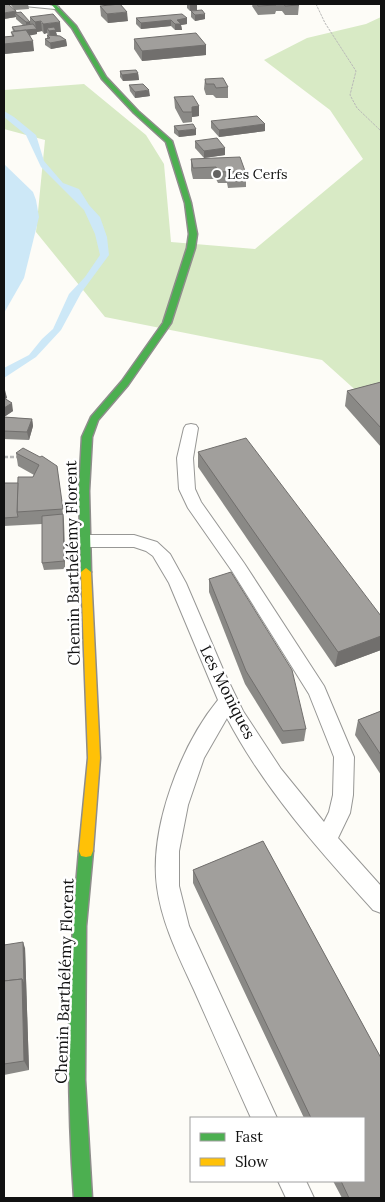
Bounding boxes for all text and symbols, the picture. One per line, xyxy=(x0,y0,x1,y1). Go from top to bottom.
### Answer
place label: Les Cerfs xyxy=(227,165,288,183)
marker: Les Cerfs xyxy=(211,168,223,180)
street label: Chemin Barthélémy Florent xyxy=(60,459,84,666)
street label: Les Moniques xyxy=(196,642,260,742)
street label: Chemin Barthélémy Florent xyxy=(50,877,78,1084)
legend xyxy=(190,1117,365,1182)
text: Fast xyxy=(235,1127,263,1146)
text: Slow xyxy=(235,1152,268,1171)

